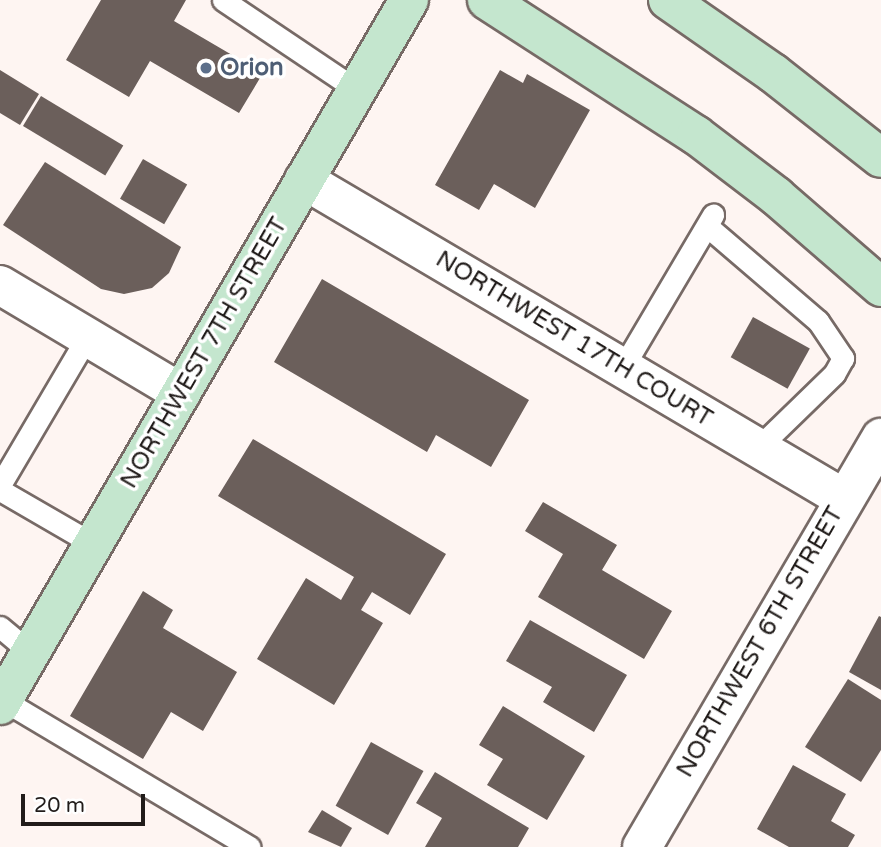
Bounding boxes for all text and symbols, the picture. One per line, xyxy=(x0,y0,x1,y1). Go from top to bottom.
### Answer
place label: Orion xyxy=(220,54,284,82)
marker: Orion xyxy=(198,60,214,76)
street label: NORTHWEST 7TH STREET xyxy=(115,213,293,493)
street label: NORTHWEST 17TH COURT xyxy=(430,245,718,433)
street label: NORTHWEST 6TH STREET xyxy=(671,502,849,782)
scale bar xyxy=(24,780,149,824)
text: 20 m xyxy=(34,793,85,818)

